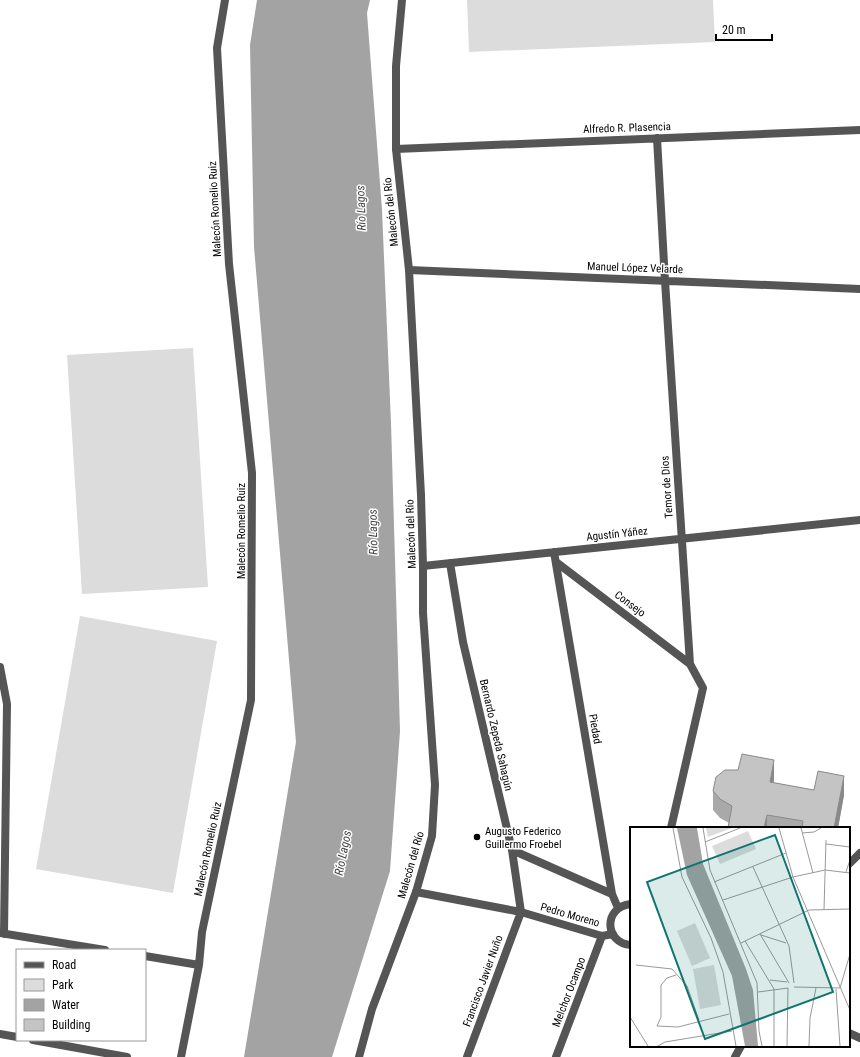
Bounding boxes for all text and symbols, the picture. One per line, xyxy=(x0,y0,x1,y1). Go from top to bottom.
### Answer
scale bar xyxy=(716,16,772,42)
text: 20 m xyxy=(722,23,746,37)
street label: Alfredo R. Plasencia xyxy=(583,120,671,136)
street label: Malecón Romelio Ruiz xyxy=(206,161,224,257)
street label: Malecón del Río xyxy=(381,176,401,247)
water label: Río Lagos xyxy=(353,185,369,231)
street label: Manuel López Velarde xyxy=(587,260,683,276)
street label: Temor de Dios xyxy=(658,455,676,519)
street label: Malecón Romelio Ruiz xyxy=(235,483,248,579)
street label: Malecón del Río xyxy=(403,499,419,569)
water label: Río Lagos xyxy=(366,509,380,555)
street label: Agustín Yáñez xyxy=(586,524,649,544)
street label: Consejo xyxy=(612,588,648,620)
street label: Bernardo Zepeda Sahagún xyxy=(477,678,515,792)
street label: Piedad xyxy=(586,713,604,745)
street label: Malecón Romelio Ruiz xyxy=(192,800,224,897)
place label: Augusto Federico Guillermo Froebel xyxy=(485,825,561,851)
inset map xyxy=(630,827,850,1047)
water label: Río Lagos xyxy=(332,829,354,877)
street label: Malecón del Río xyxy=(395,829,427,900)
marker: Augusto Federico Guillermo Froebel xyxy=(472,832,482,842)
street label: Pedro Moreno xyxy=(539,900,602,930)
street label: Francisco Javier Nuño xyxy=(460,933,506,1029)
legend xyxy=(16,949,146,1041)
street label: Melchor Ocampo xyxy=(550,955,588,1029)
text: Road xyxy=(52,958,76,972)
text: Park xyxy=(52,978,74,992)
text: Water xyxy=(52,998,80,1012)
text: Building xyxy=(52,1018,90,1032)

